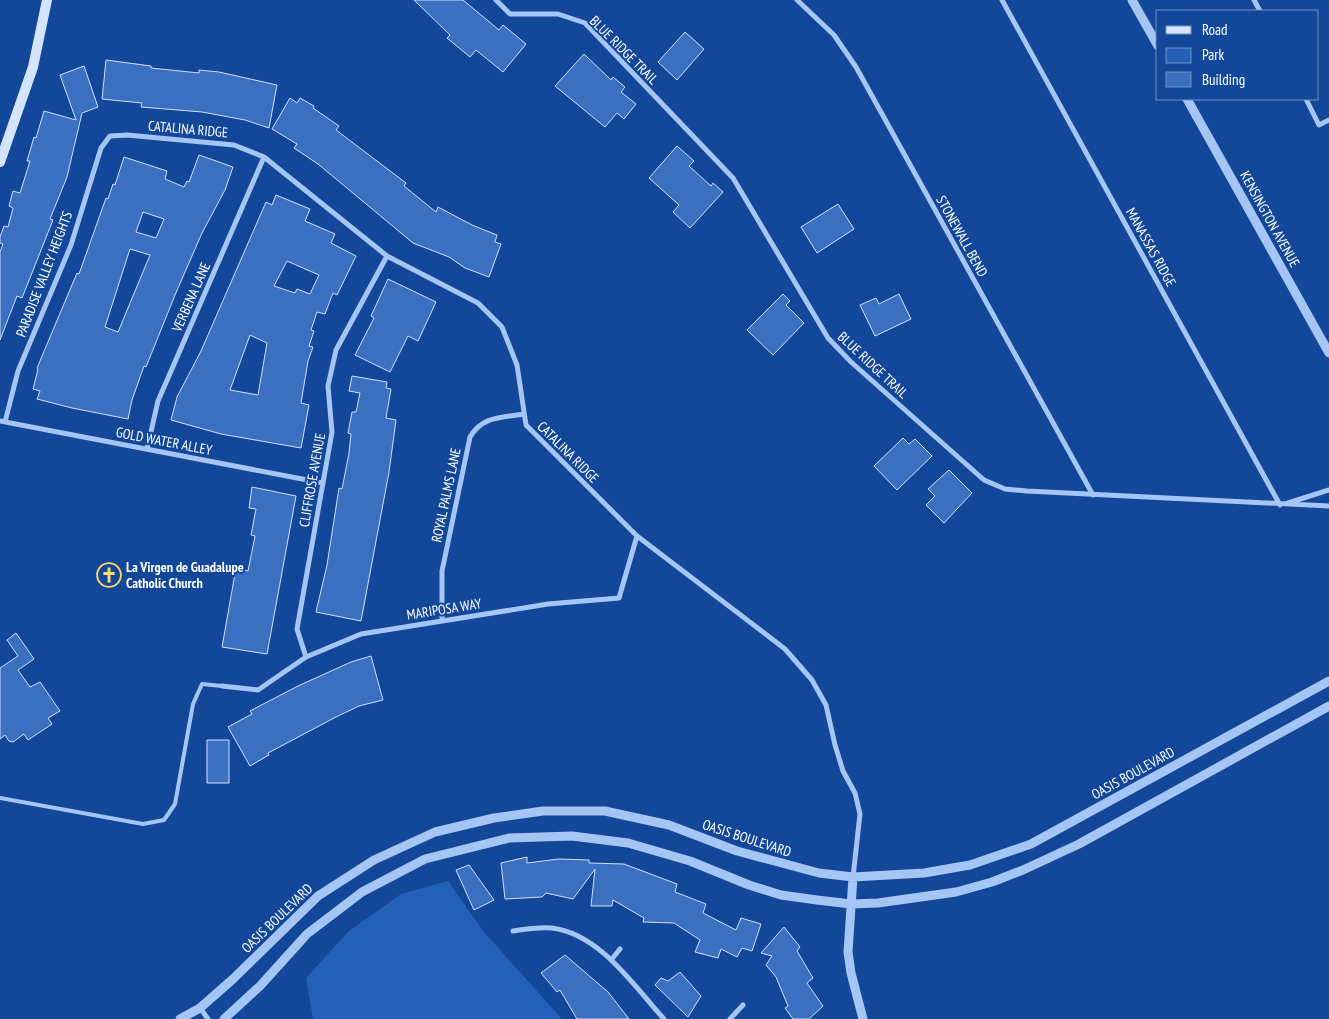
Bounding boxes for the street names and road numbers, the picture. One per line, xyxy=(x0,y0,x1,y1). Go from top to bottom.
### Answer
street label: BLUE RIDGE TRAIL xyxy=(586,12,662,88)
street label: CATALINA RIDGE xyxy=(147,117,229,141)
street label: KENSINGTON AVENUE xyxy=(1236,168,1304,270)
street label: STONEWALL BEND xyxy=(932,192,992,280)
street label: MANASSAS RIDGE xyxy=(1122,204,1180,290)
street label: PARADISE VALLEY HEIGHTS xyxy=(12,209,76,339)
street label: VERBENA LANE xyxy=(167,259,214,336)
street label: BLUE RIDGE TRAIL xyxy=(834,328,912,402)
street label: CATALINA RIDGE xyxy=(533,417,603,487)
street label: GOLD WATER ALLEY xyxy=(114,423,214,459)
street label: CLIFFROSE AVENUE xyxy=(295,432,329,528)
street label: ROYAL PALMS LANE xyxy=(427,446,465,544)
street label: MARIPOSA WAY xyxy=(405,594,483,624)
street label: OASIS BOULEVARD xyxy=(1088,743,1178,803)
street label: OASIS BOULEVARD xyxy=(700,815,794,861)
street label: OASIS BOULEVARD xyxy=(238,879,316,957)

